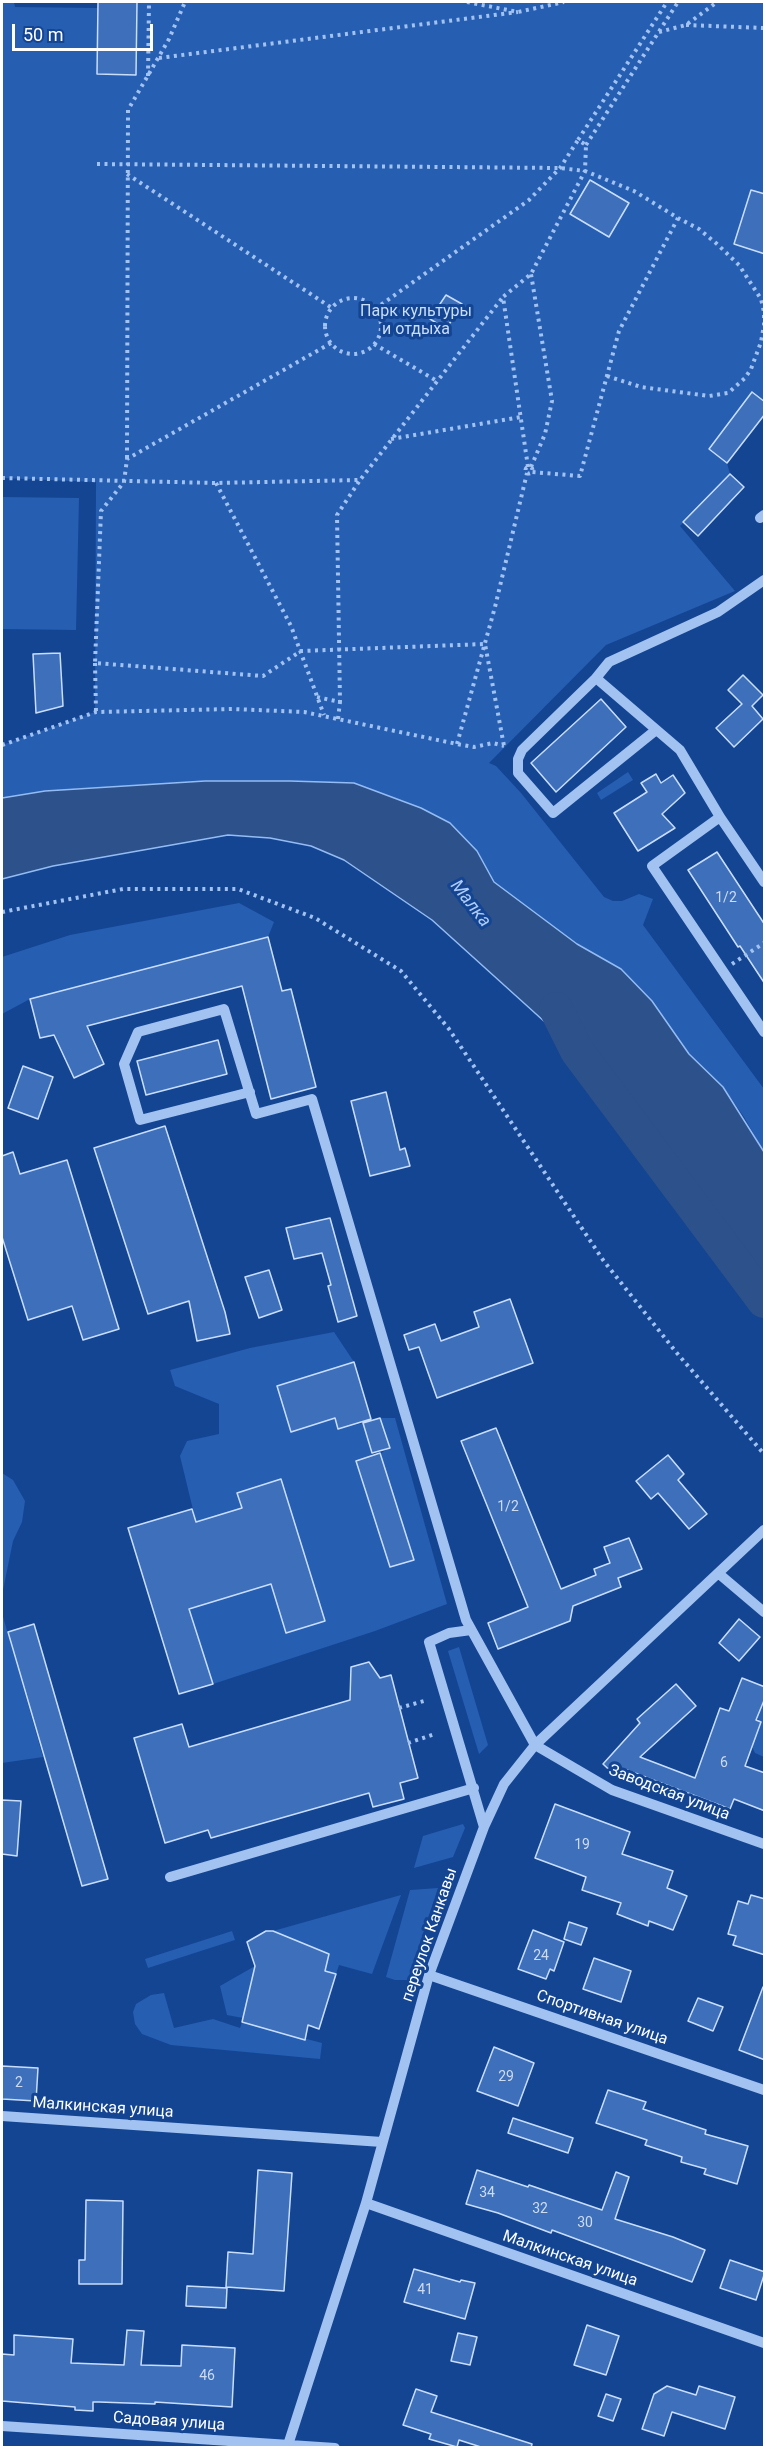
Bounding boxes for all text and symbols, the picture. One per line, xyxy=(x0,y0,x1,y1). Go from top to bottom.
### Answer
scale bar xyxy=(15,12,156,50)
text: 50 m xyxy=(23,24,63,45)
park label: Парк культуры и отдыха xyxy=(360,302,472,340)
water label: Малка xyxy=(445,876,495,932)
house number: 1/2 xyxy=(715,890,737,906)
house number: 1/2 xyxy=(497,1499,519,1515)
house number: 6 xyxy=(720,1755,728,1771)
street label: Заводская улица xyxy=(606,1761,732,1825)
house number: 19 xyxy=(574,1837,590,1853)
street label: переулок Канкавы xyxy=(398,1865,462,2005)
house number: 24 xyxy=(533,1948,549,1964)
street label: Спортивная улица xyxy=(534,1986,670,2050)
house number: 29 xyxy=(498,2069,514,2085)
house number: 2 xyxy=(15,2075,23,2091)
street label: Малкинская улица xyxy=(32,2093,174,2123)
house number: 34 xyxy=(479,2185,495,2201)
house number: 32 xyxy=(532,2201,548,2217)
house number: 30 xyxy=(577,2215,593,2231)
street label: Малкинская улица xyxy=(500,2227,640,2291)
house number: 41 xyxy=(417,2282,433,2298)
house number: 46 xyxy=(199,2368,215,2384)
street label: Садовая улица xyxy=(112,2409,226,2435)

